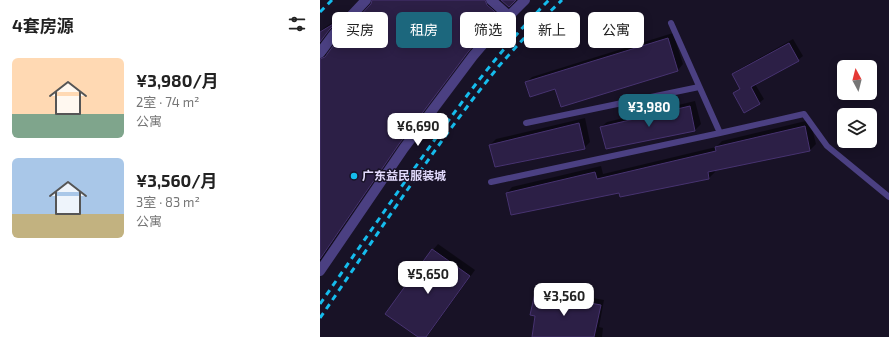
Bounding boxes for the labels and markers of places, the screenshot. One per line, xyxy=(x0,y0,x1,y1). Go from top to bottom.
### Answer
pin: ¥3,980 xyxy=(616,94,682,128)
pin: ¥6,690 xyxy=(385,113,451,147)
place label: 广东益民服装城 xyxy=(362,168,446,182)
marker: 广东益民服装城 xyxy=(349,171,359,181)
pin: ¥5,650 xyxy=(395,261,461,295)
pin: ¥3,560 xyxy=(531,283,597,317)

